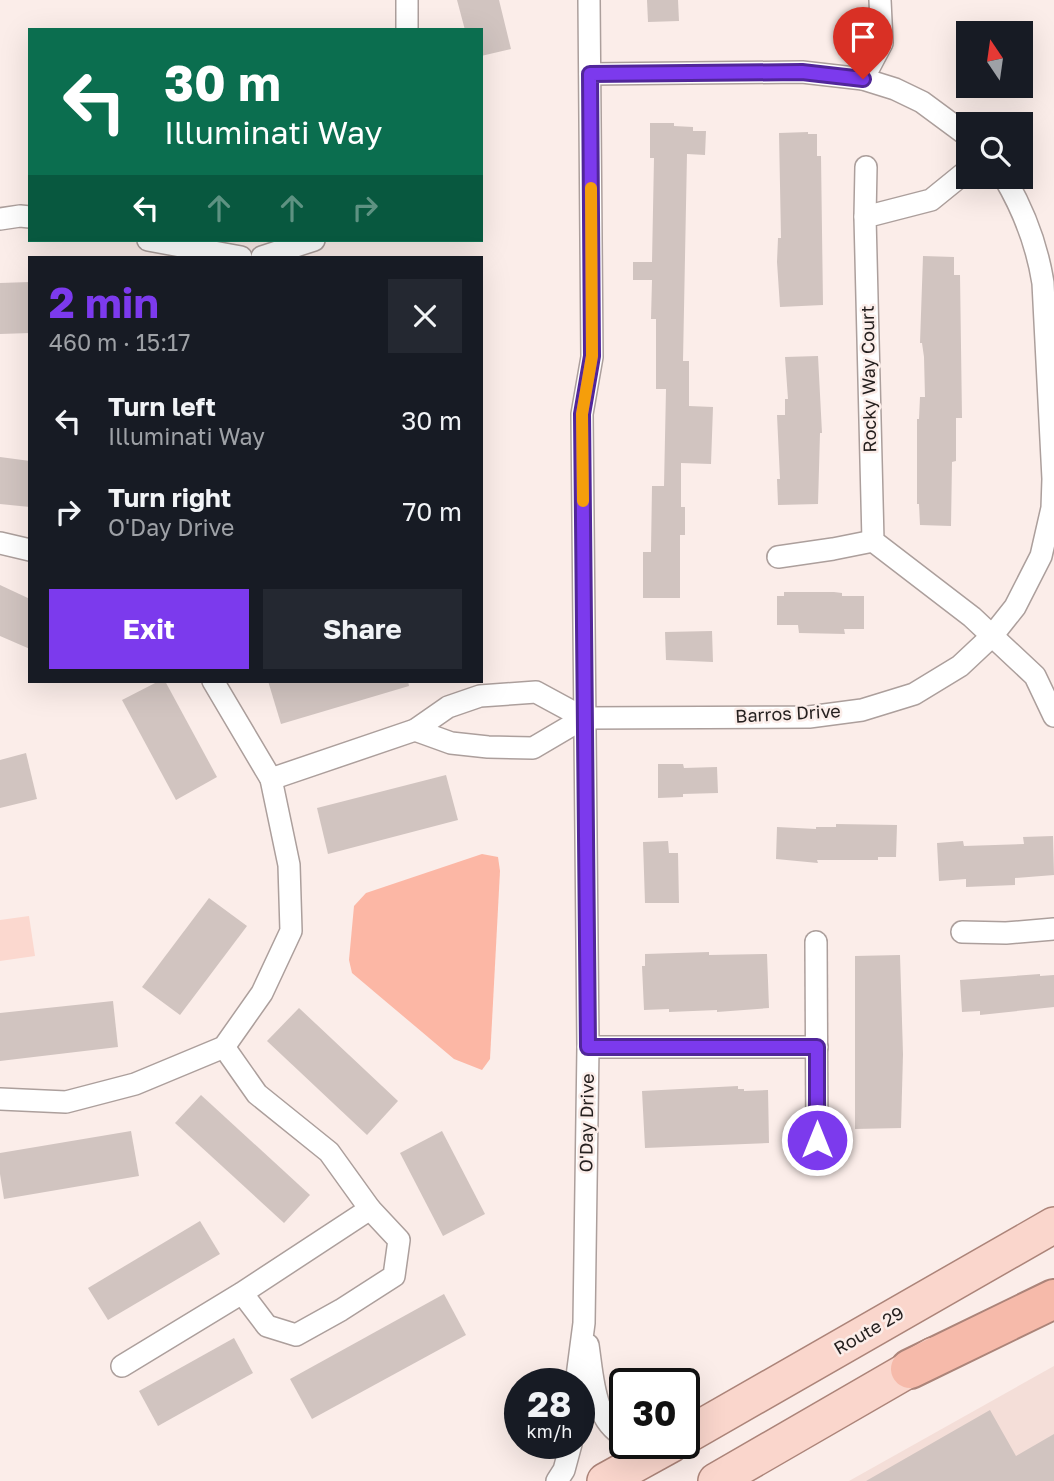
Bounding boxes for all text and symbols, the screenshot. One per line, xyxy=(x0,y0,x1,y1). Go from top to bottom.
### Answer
pin xyxy=(833,7,893,79)
icon: arrive xyxy=(844,18,882,56)
north arrow xyxy=(956,21,1032,98)
map controls xyxy=(956,21,1033,189)
text: 30 m xyxy=(164,53,281,112)
icon: left xyxy=(49,56,140,147)
button: search xyxy=(956,112,1033,189)
text: Illuminati Way xyxy=(164,113,382,151)
icon: left xyxy=(127,189,165,227)
icon: ahead xyxy=(200,189,238,227)
icon: ahead xyxy=(273,189,311,227)
icon: right xyxy=(346,189,384,227)
text: 2 min xyxy=(49,277,159,327)
button: close xyxy=(388,279,462,353)
street label: Rocky Way Court xyxy=(856,305,880,453)
text: 460 m · 15:17 xyxy=(49,328,190,356)
text: Turn left xyxy=(108,391,216,422)
icon: left xyxy=(49,402,87,440)
text: 30 m xyxy=(401,405,462,436)
text: Illuminati Way xyxy=(108,422,265,450)
text: Turn right xyxy=(108,482,231,513)
icon: right xyxy=(49,493,87,531)
text: 70 m xyxy=(403,496,462,527)
text: O'Day Drive xyxy=(108,513,234,541)
button: Exit xyxy=(49,589,249,669)
button: Share xyxy=(263,589,462,669)
street label: Barros Drive xyxy=(735,699,841,727)
street label: O'Day Drive xyxy=(574,1073,598,1173)
position arrow xyxy=(780,1103,854,1177)
street label: Route 29 xyxy=(830,1301,907,1359)
speed limit sign: 30 xyxy=(609,1368,700,1459)
text: 28 xyxy=(528,1383,571,1425)
text: km/h xyxy=(527,1420,572,1442)

